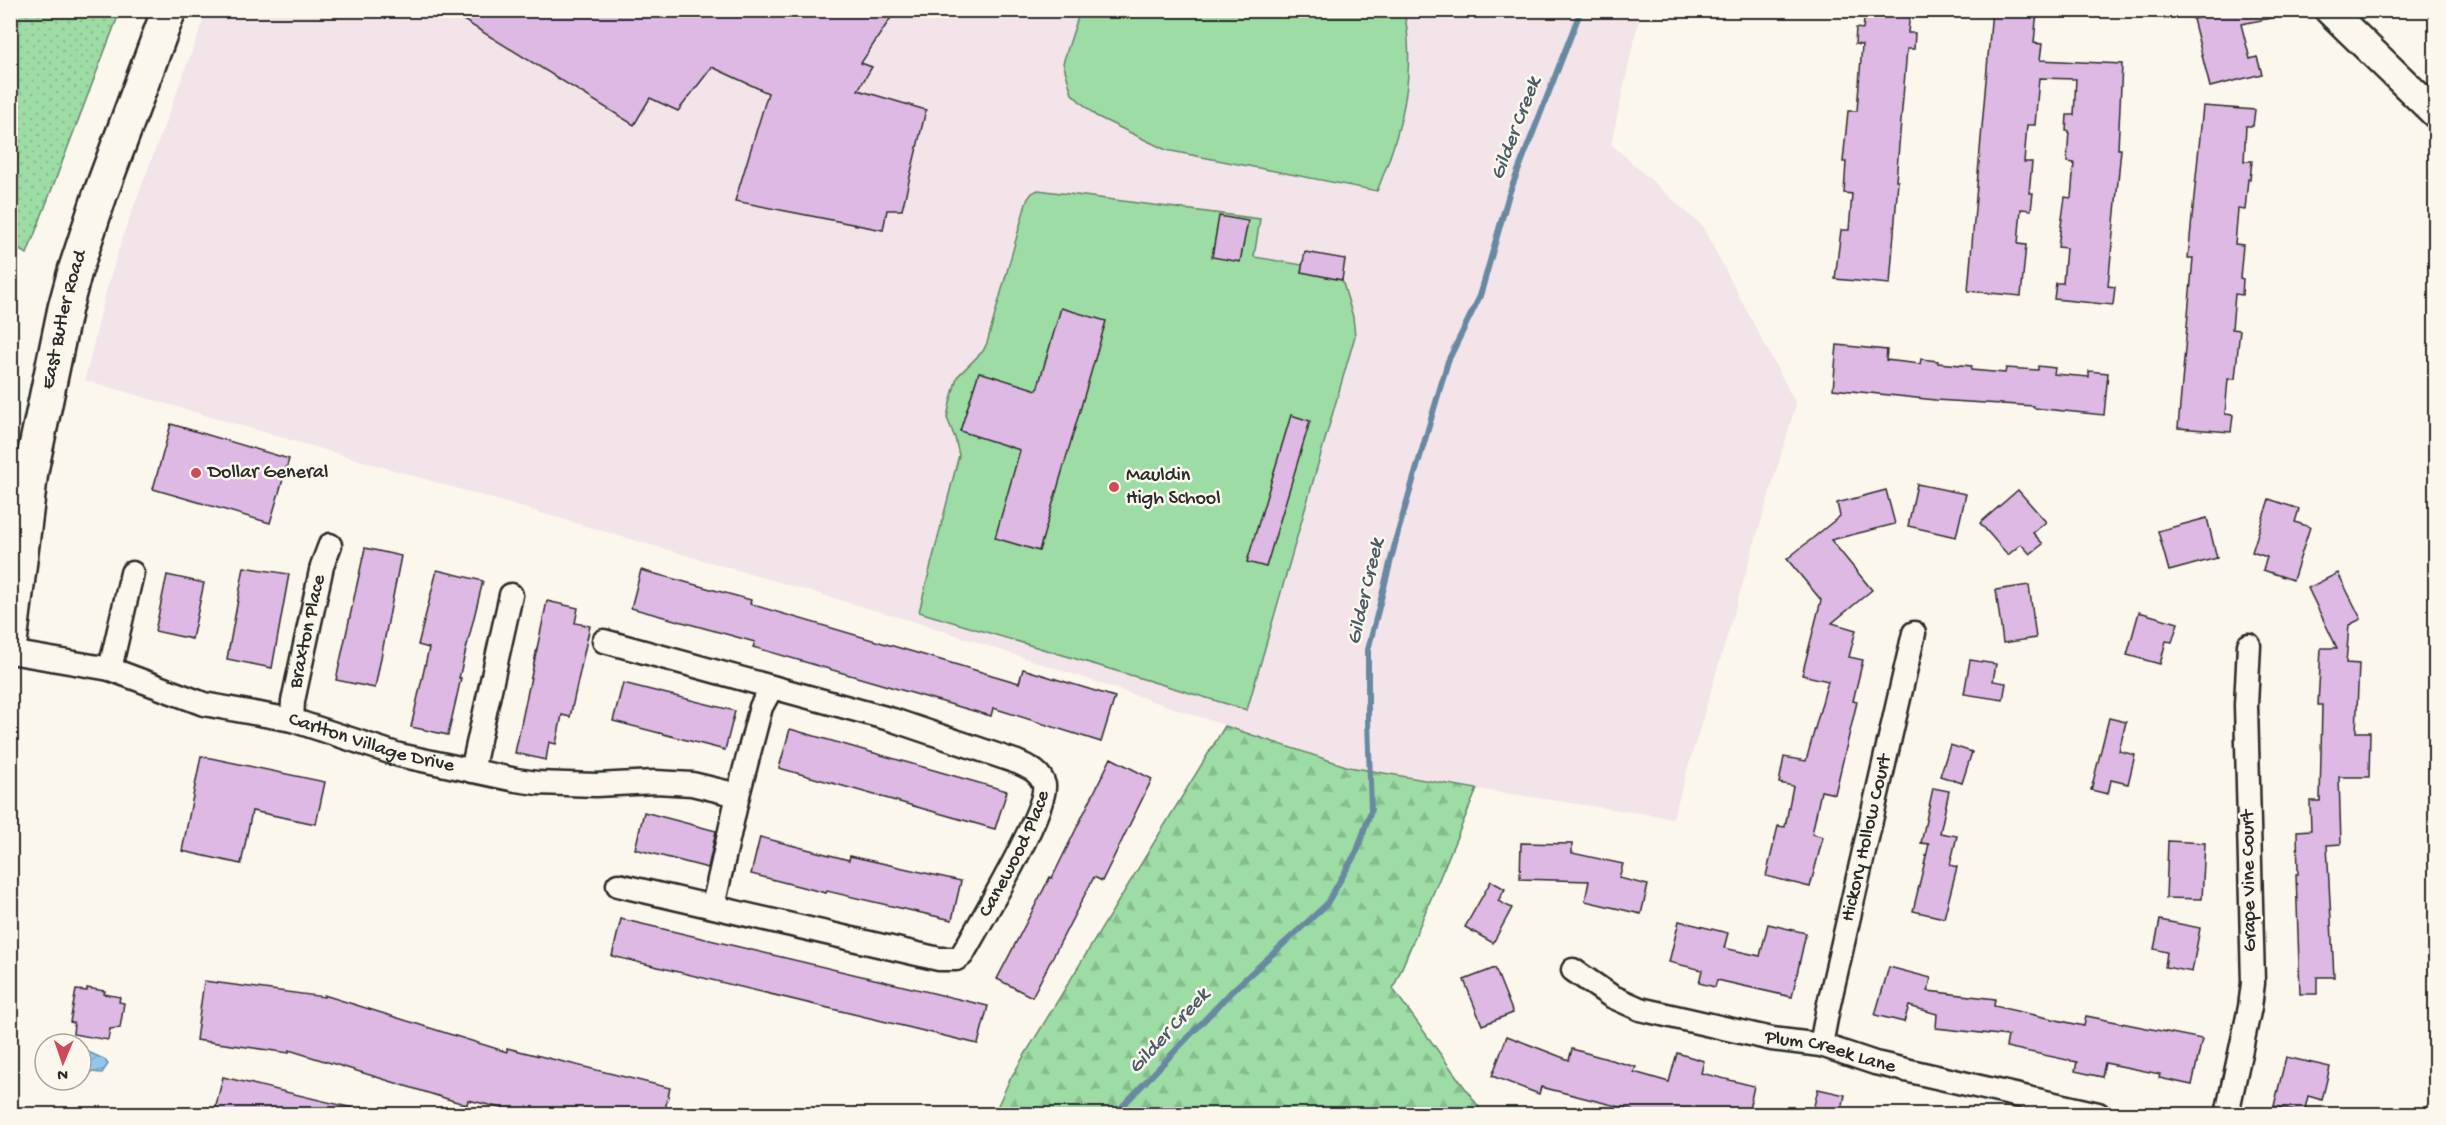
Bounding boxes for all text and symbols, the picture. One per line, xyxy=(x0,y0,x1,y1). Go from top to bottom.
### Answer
water label: Gilder Creek xyxy=(1486,72,1549,184)
street label: East Butler Road xyxy=(37,245,93,391)
place label: Dollar General xyxy=(206,462,329,485)
place label: Mauldin High School xyxy=(1126,465,1221,511)
marker: Dollar General xyxy=(189,466,203,480)
marker: Mauldin High School xyxy=(1107,480,1121,494)
water label: Gilder Creek xyxy=(1343,534,1392,647)
street label: Braxton Place xyxy=(284,572,331,691)
street label: Carlton Village Drive xyxy=(286,708,457,778)
street label: Hickory Hollow Court xyxy=(1837,751,1898,924)
street label: Canewood Place xyxy=(974,788,1055,921)
street label: Grape Vine Court xyxy=(2237,808,2263,952)
water label: Gilder Creek xyxy=(1124,982,1218,1080)
street label: Plum Creek Lane xyxy=(1761,1026,1898,1079)
north arrow xyxy=(33,1032,93,1092)
text: N xyxy=(56,1064,68,1083)

